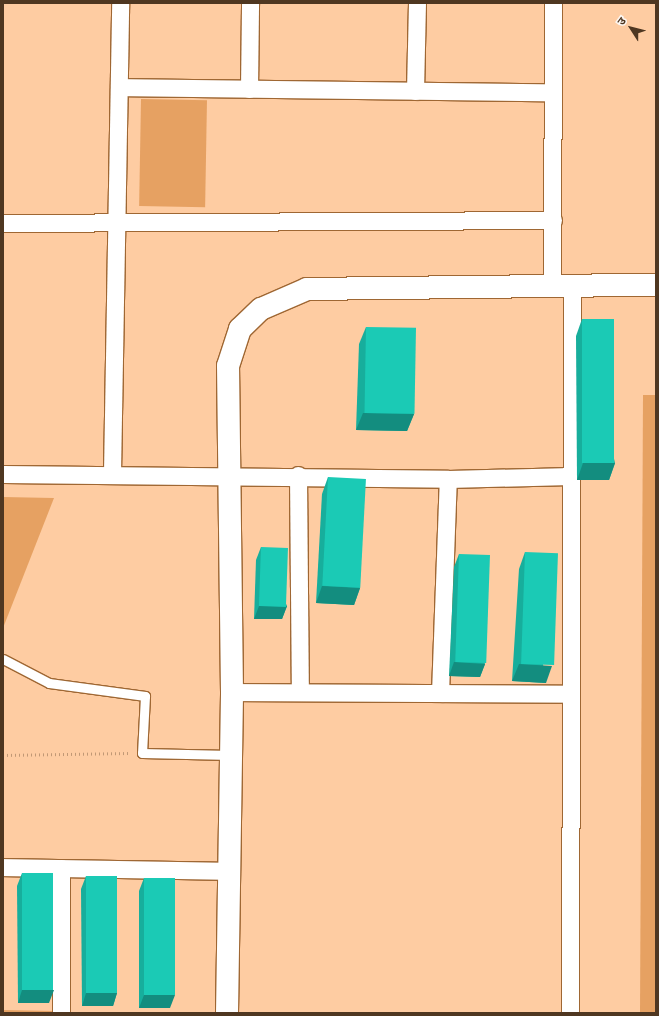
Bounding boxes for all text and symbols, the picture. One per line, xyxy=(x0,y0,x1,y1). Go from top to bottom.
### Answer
north arrow xyxy=(611,8,651,48)
text: उ xyxy=(614,14,629,28)

